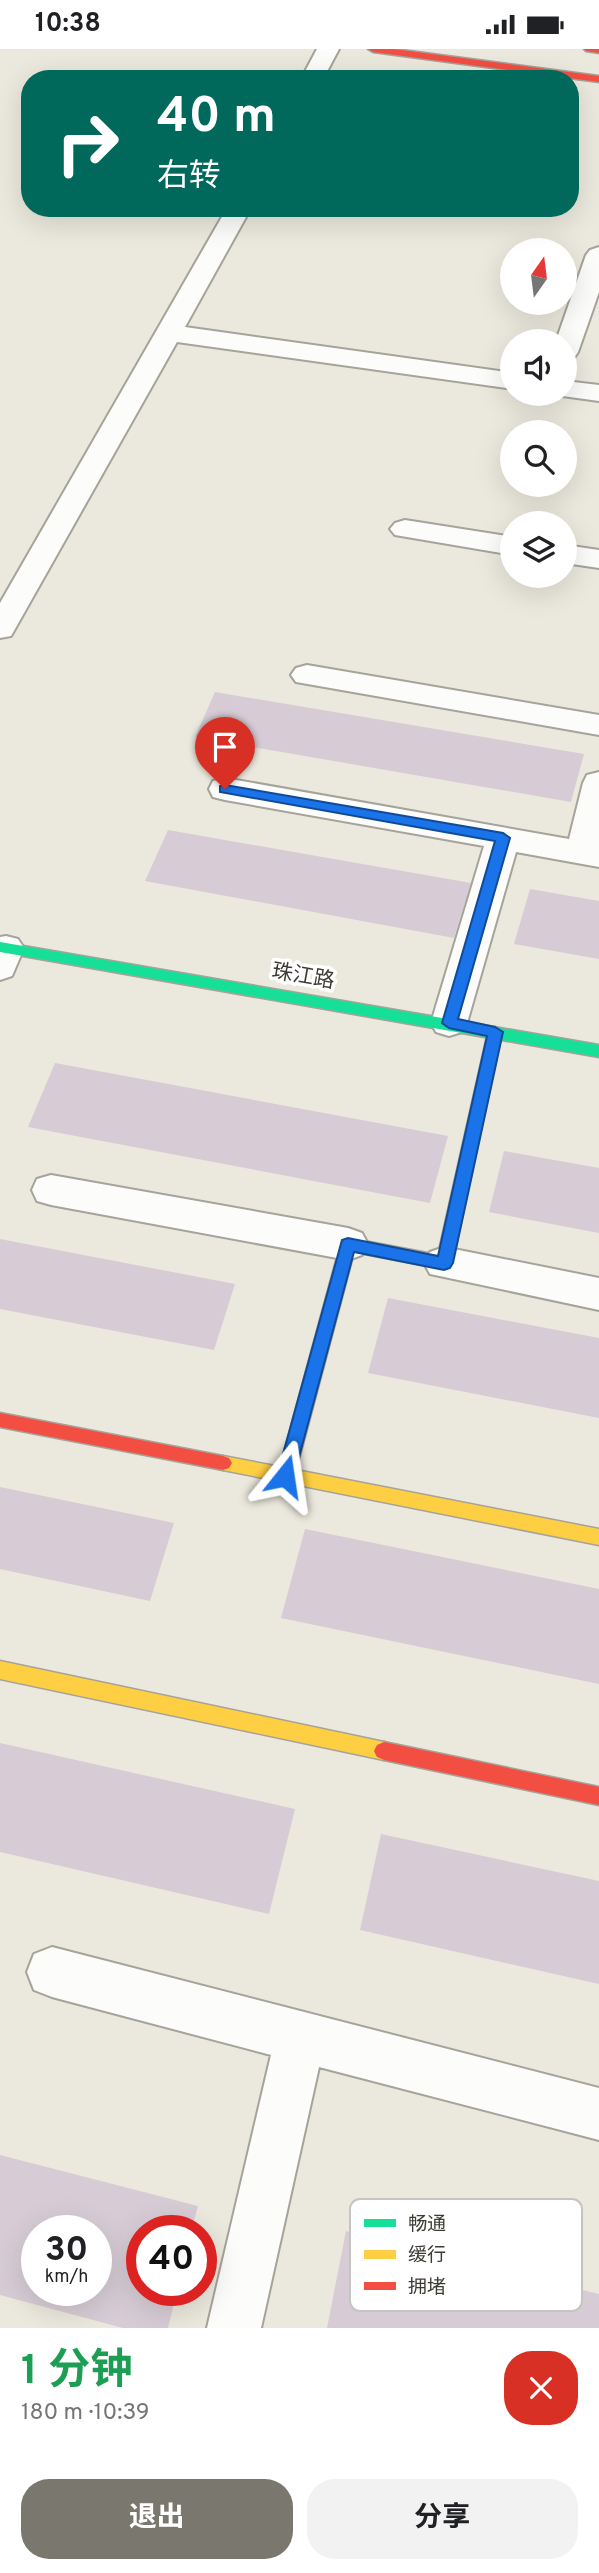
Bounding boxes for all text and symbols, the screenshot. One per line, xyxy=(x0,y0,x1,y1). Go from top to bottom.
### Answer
text: 10:38 xyxy=(35,8,101,41)
text: 40 m xyxy=(157,88,276,150)
icon: right xyxy=(42,98,133,189)
text: 右转 xyxy=(157,158,221,198)
north arrow xyxy=(500,238,578,315)
map controls xyxy=(500,238,577,588)
button: sound xyxy=(500,329,577,406)
button: search xyxy=(500,420,577,497)
button: layers xyxy=(500,511,577,588)
pin xyxy=(195,717,255,789)
icon: arrive xyxy=(206,728,244,766)
street label: 珠江路 xyxy=(270,958,336,996)
position arrow xyxy=(248,1439,322,1513)
legend xyxy=(350,2199,582,2311)
text: 畅通 xyxy=(408,2213,446,2237)
speed limit sign: 40 xyxy=(126,2215,217,2306)
text: 30 xyxy=(45,2229,88,2273)
text: 缓行 xyxy=(408,2244,446,2268)
text: km/h xyxy=(45,2266,88,2289)
text: 拥堵 xyxy=(408,2276,446,2300)
text: 1 分钟 xyxy=(21,2346,132,2399)
button: close xyxy=(504,2351,578,2425)
text: 180 m · 10:39 xyxy=(21,2399,150,2428)
button: 退出 xyxy=(21,2479,293,2559)
button: 分享 xyxy=(307,2479,578,2559)

